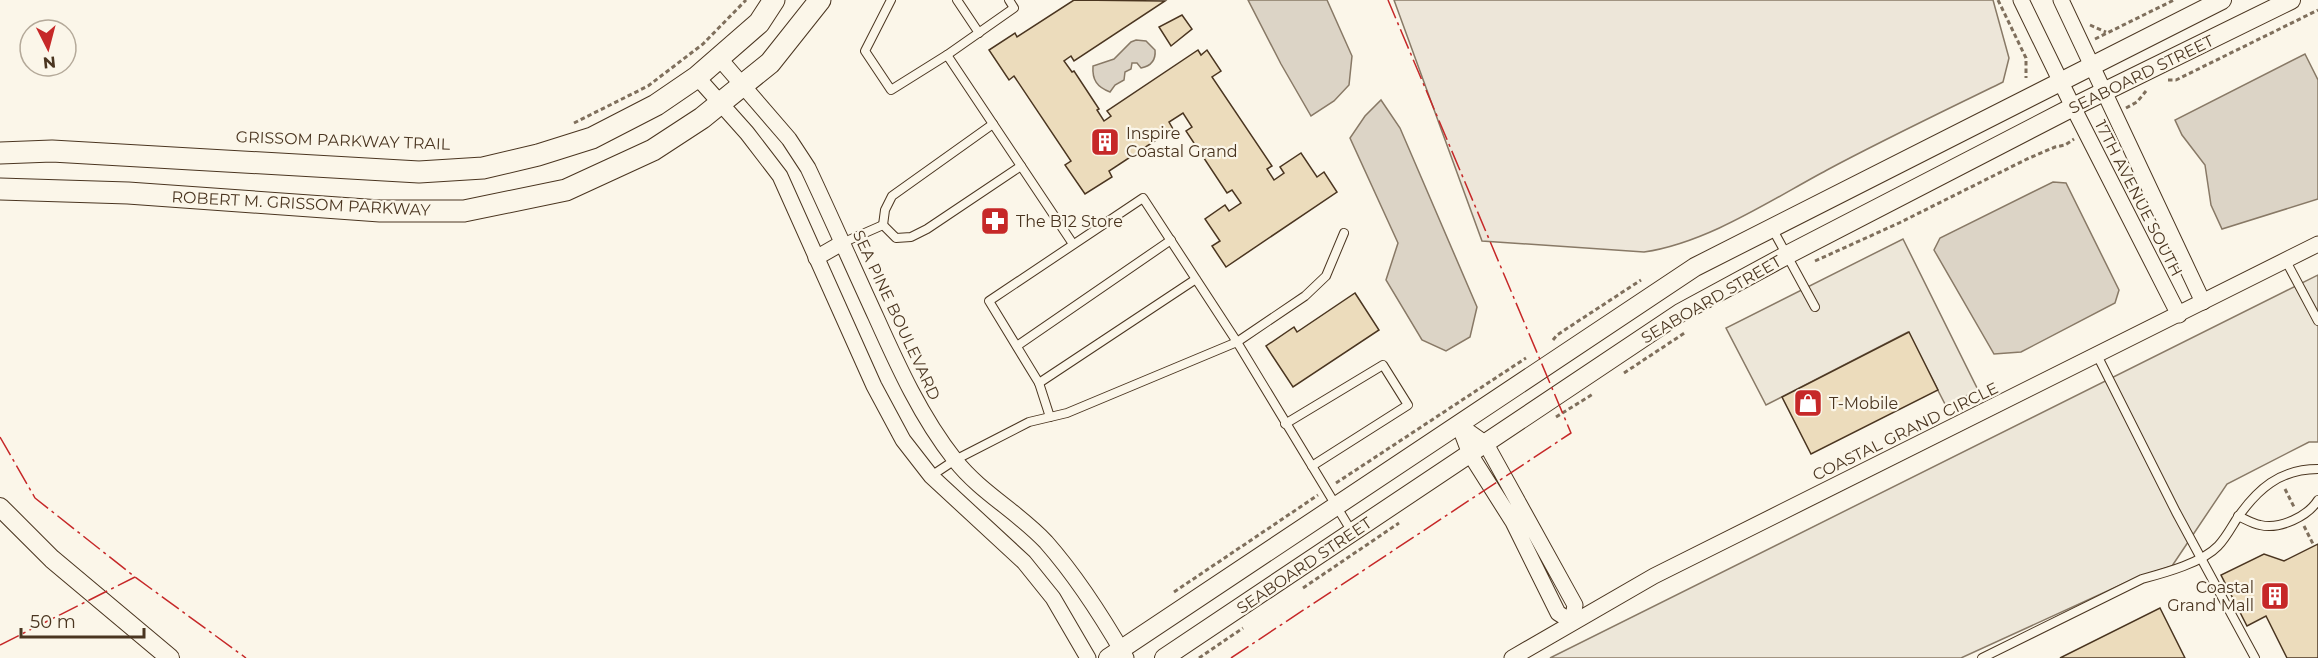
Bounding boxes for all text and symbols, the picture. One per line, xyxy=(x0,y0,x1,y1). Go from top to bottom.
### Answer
north arrow xyxy=(18,18,78,78)
street label: SEABOARD STREET xyxy=(2066,31,2217,118)
text: N xyxy=(42,52,57,73)
street label: 17TH AVENUE SOUTH xyxy=(2091,117,2186,279)
place label: Inspire Coastal Grand xyxy=(1126,124,1238,161)
building icon: Inspire Coastal Grand xyxy=(1089,126,1121,158)
street label: GRISSOM PARKWAY TRAIL xyxy=(235,127,451,154)
street label: ROBERT M. GRISSOM PARKWAY xyxy=(171,187,432,220)
pharmacy icon: The B12 Store xyxy=(979,205,1011,237)
place label: The B12 Store xyxy=(1016,212,1123,231)
street label: SEA PINE BOULEVARD xyxy=(849,227,944,403)
street label: SEABOARD STREET xyxy=(1638,251,1785,347)
street label: COASTAL GRAND CIRCLE xyxy=(1809,378,2001,485)
shop icon: T-Mobile xyxy=(1792,387,1824,419)
place label: T-Mobile xyxy=(1829,394,1898,413)
street label: SEABOARD STREET xyxy=(1233,513,1376,618)
place label: Coastal Grand Mall xyxy=(2167,578,2254,615)
building icon: Coastal Grand Mall xyxy=(2259,580,2291,612)
scale bar xyxy=(21,601,144,639)
text: 50 m xyxy=(30,611,76,633)

